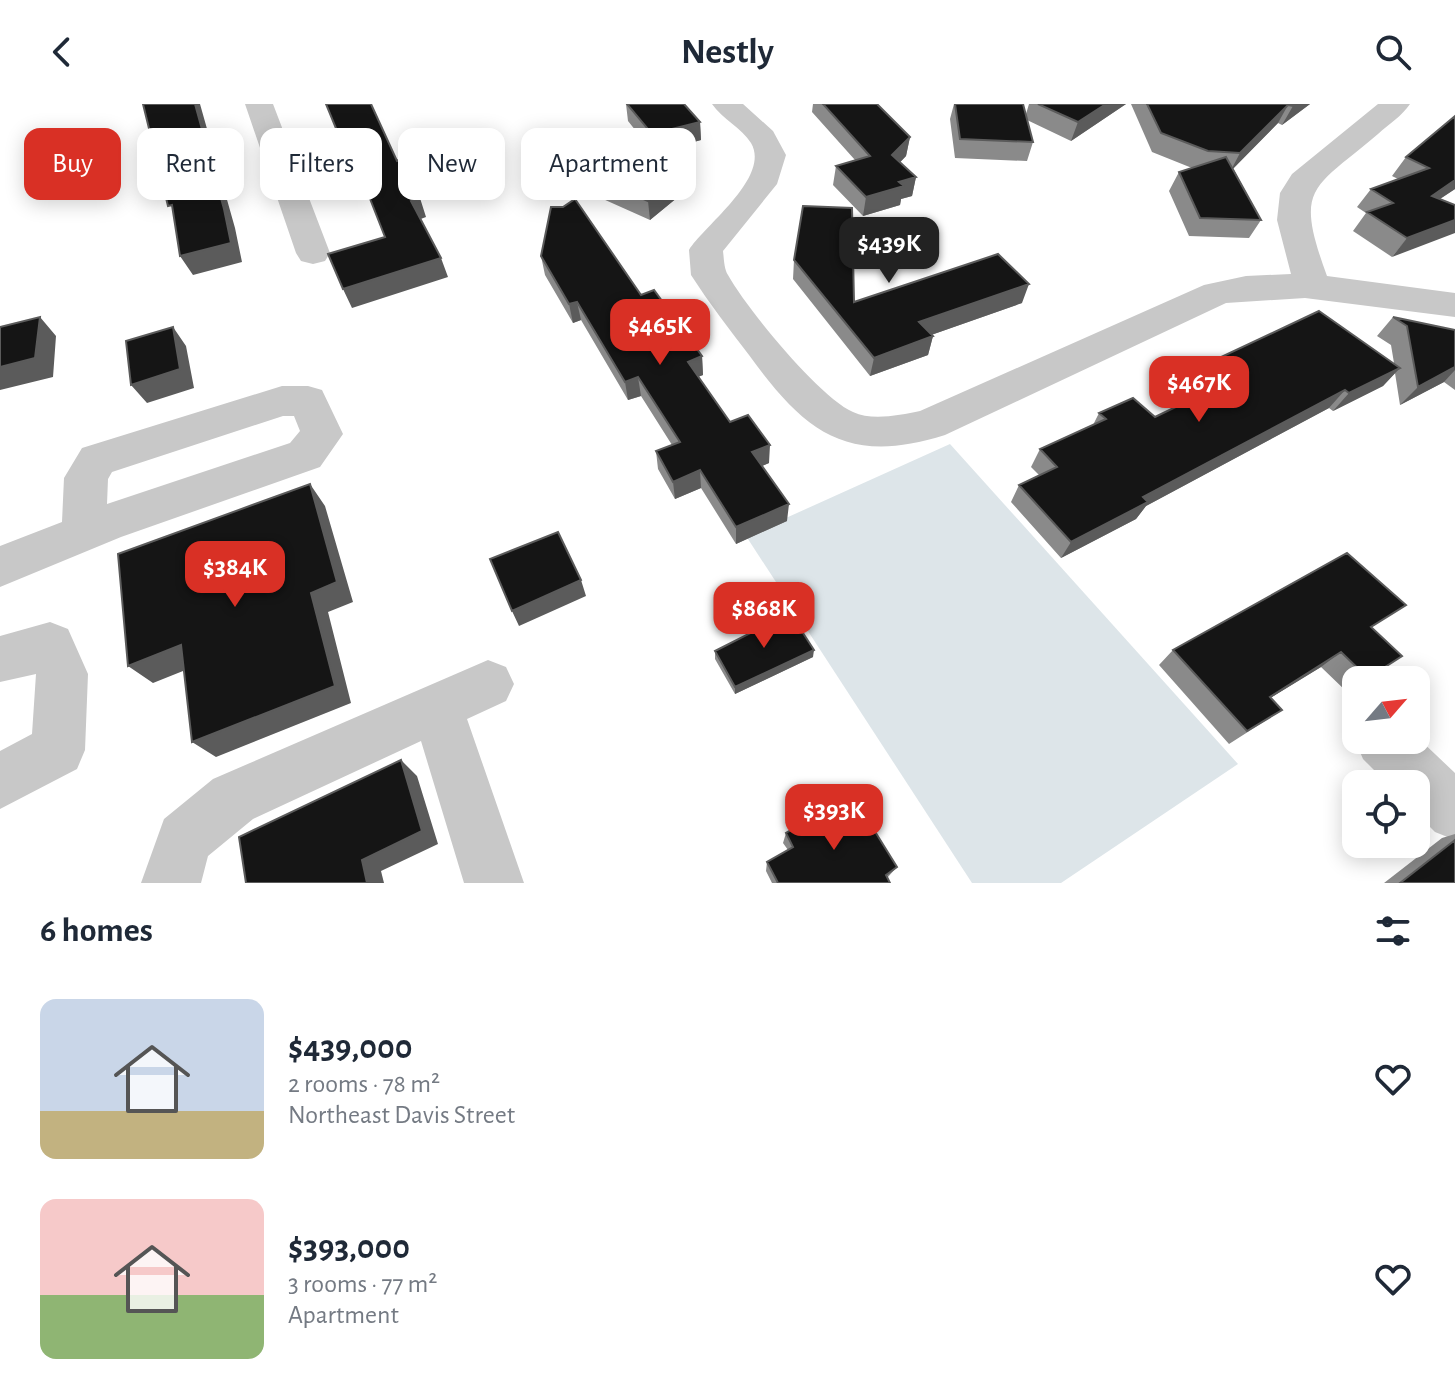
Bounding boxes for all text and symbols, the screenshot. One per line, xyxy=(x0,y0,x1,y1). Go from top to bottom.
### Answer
icon: back xyxy=(40,30,84,74)
icon: search xyxy=(1371,30,1415,74)
text: Nestly xyxy=(681,34,774,70)
chip: Buy xyxy=(24,128,121,200)
chip: Rent xyxy=(137,128,244,200)
chip: Filters xyxy=(260,128,382,200)
chip: New xyxy=(398,128,505,200)
chip: Apartment xyxy=(521,128,696,200)
pin: $439K xyxy=(833,217,945,285)
text: $439K xyxy=(857,230,921,256)
pin: $465K xyxy=(604,299,716,367)
text: $465K xyxy=(628,312,692,338)
pin: $467K xyxy=(1143,356,1255,424)
text: $467K xyxy=(1167,369,1231,395)
pin: $384K xyxy=(179,541,291,609)
text: $384K xyxy=(203,554,267,580)
pin: $868K xyxy=(708,582,820,650)
text: $868K xyxy=(731,595,797,621)
north arrow xyxy=(1342,666,1430,754)
map controls xyxy=(1342,666,1430,858)
button: locate xyxy=(1342,770,1430,858)
pin: $393K xyxy=(778,784,890,852)
text: $393K xyxy=(803,797,865,823)
icon: filters xyxy=(1371,909,1415,953)
text: 6 homes xyxy=(40,914,153,948)
icon: home xyxy=(104,1031,200,1127)
text: $439,000 xyxy=(288,1031,412,1065)
icon: heart xyxy=(1371,1057,1415,1101)
text: 2 rooms · 78 m² xyxy=(288,1071,440,1097)
text: Northeast Davis Street xyxy=(288,1102,515,1128)
icon: home xyxy=(104,1231,200,1327)
text: $393,000 xyxy=(288,1231,410,1265)
icon: heart xyxy=(1371,1257,1415,1301)
text: 3 rooms · 77 m² xyxy=(288,1271,437,1297)
text: Apartment xyxy=(288,1302,399,1328)

